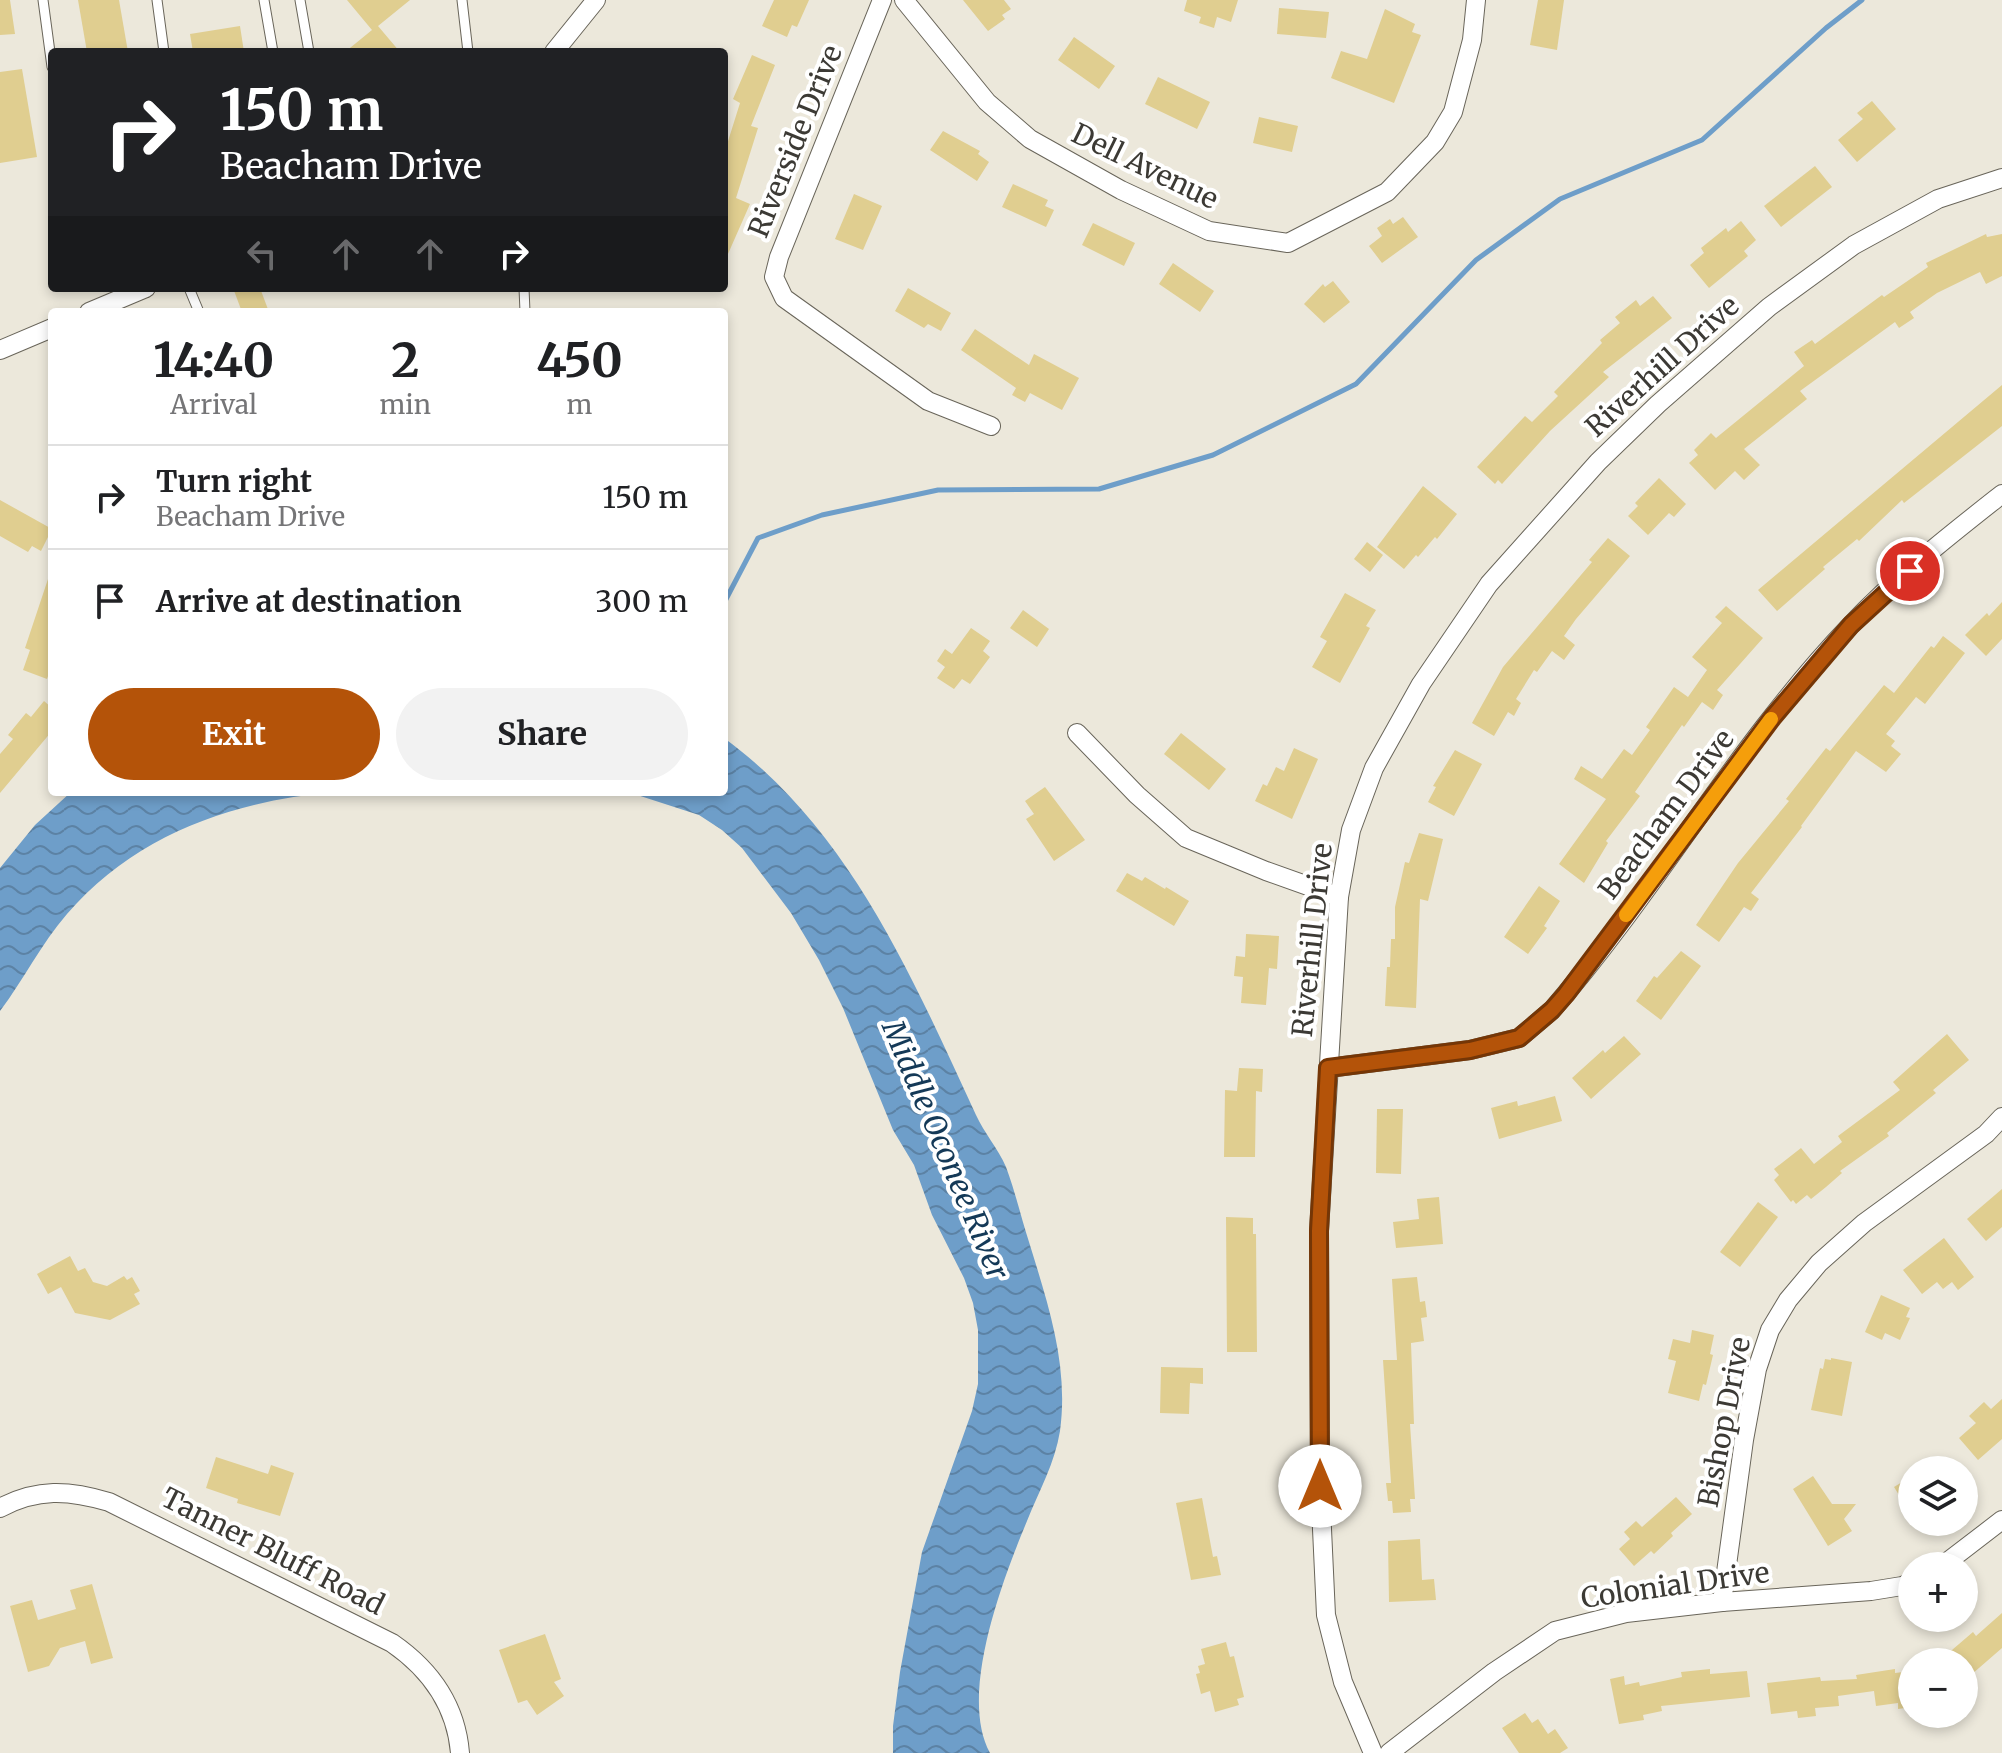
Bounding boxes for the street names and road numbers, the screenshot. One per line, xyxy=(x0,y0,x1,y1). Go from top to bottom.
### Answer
street label: Riverside Drive xyxy=(740,40,850,242)
street label: Dell Avenue xyxy=(1066,115,1224,217)
street label: Riverhill Drive xyxy=(1578,288,1746,444)
street label: Beacham Drive xyxy=(1590,722,1742,906)
street label: Riverhill Drive xyxy=(1284,841,1340,1039)
street label: Bishop Drive xyxy=(1690,1334,1758,1510)
street label: Tanner Bluff Road xyxy=(156,1479,391,1623)
street label: Colonial Drive xyxy=(1579,1554,1771,1616)

